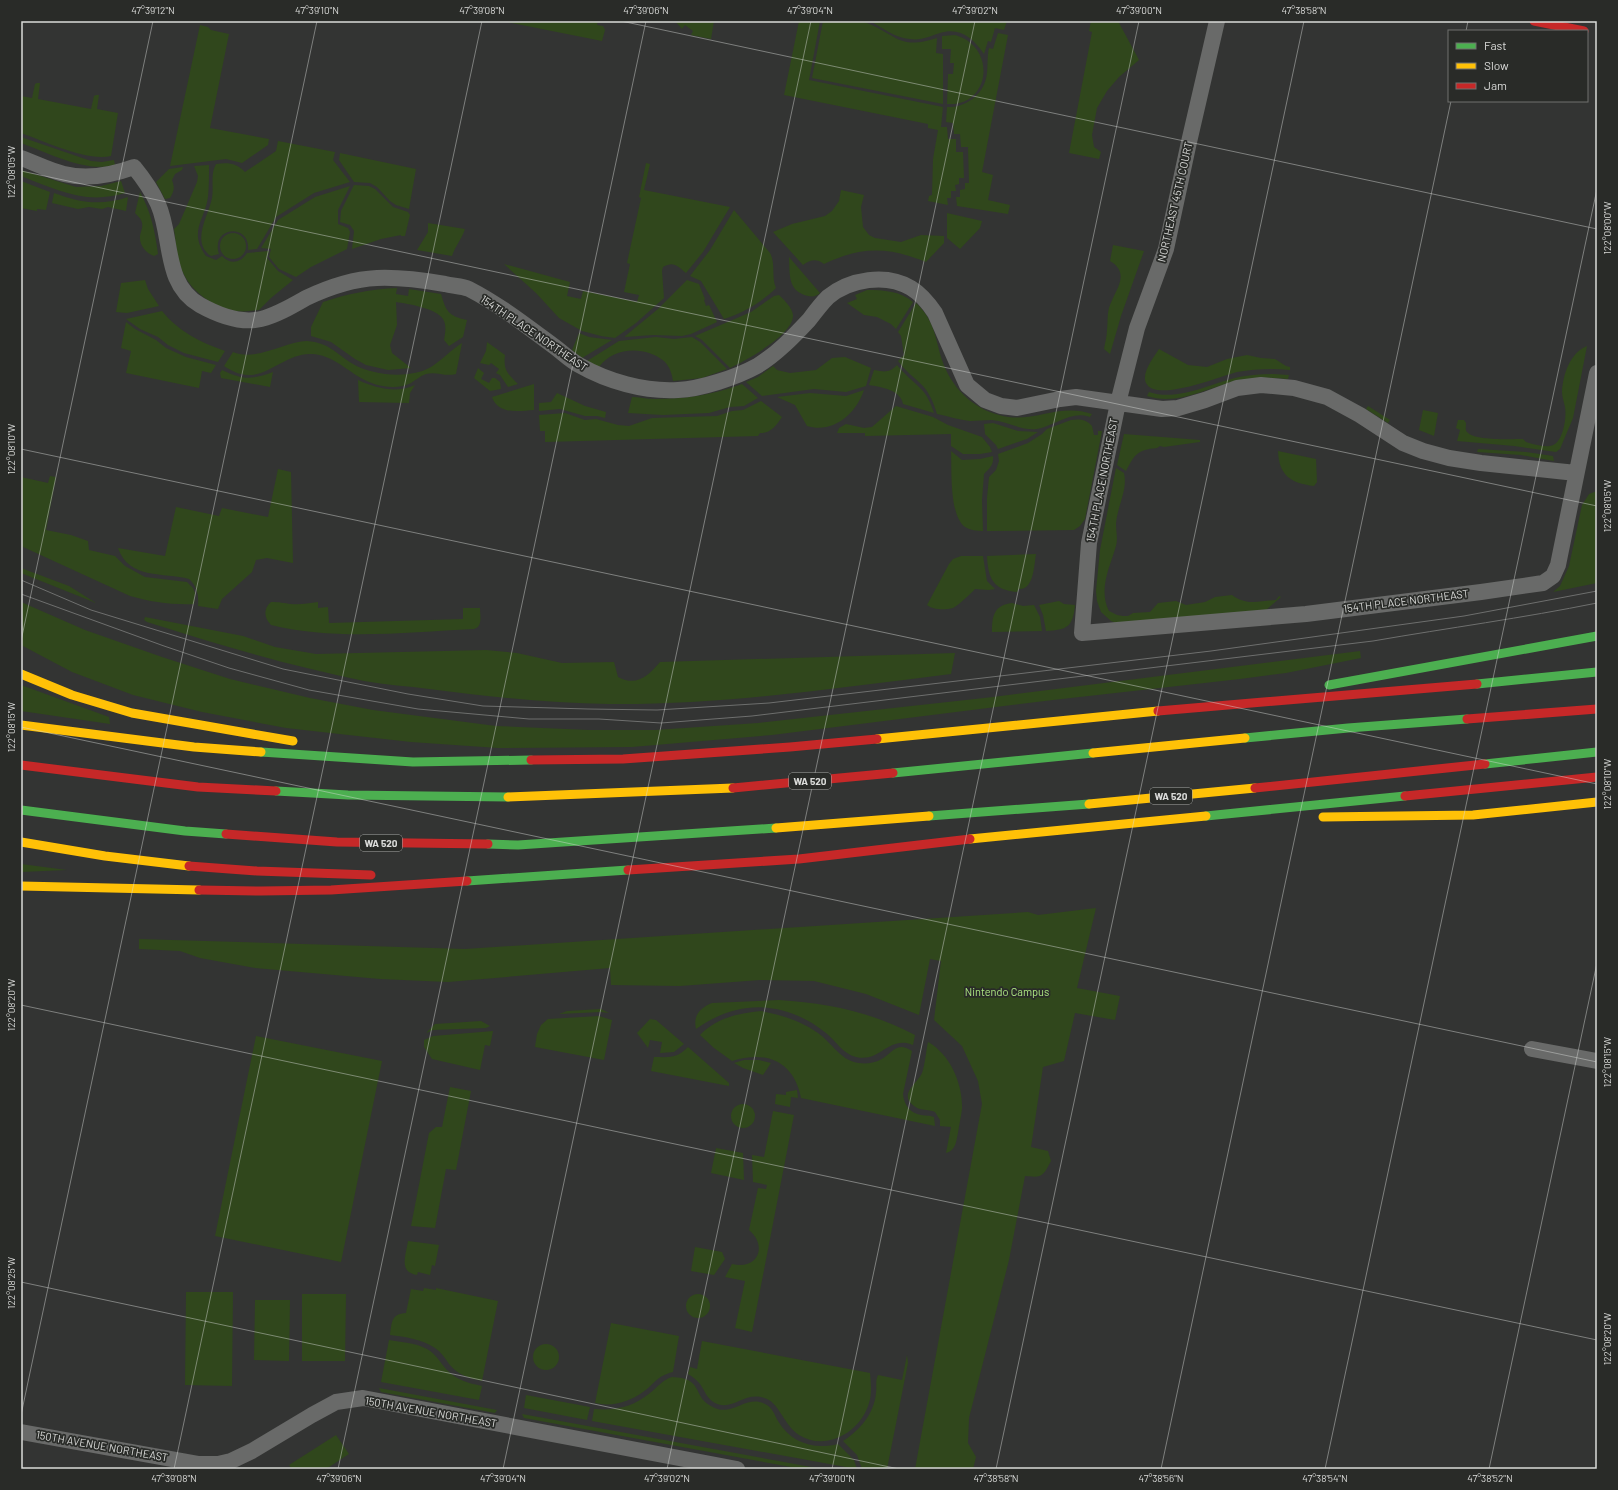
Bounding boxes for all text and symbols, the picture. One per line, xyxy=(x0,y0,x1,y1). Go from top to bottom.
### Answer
text: 47°39'12"N xyxy=(131,4,175,16)
text: 47°39'10"N xyxy=(295,4,339,16)
text: 47°39'08"N xyxy=(459,4,505,16)
text: 47°39'06"N xyxy=(623,4,669,16)
text: 47°39'04"N xyxy=(787,4,833,16)
text: 47°39'02"N xyxy=(952,4,998,16)
text: 47°39'00"N xyxy=(1116,4,1162,16)
text: 47°38'58"N xyxy=(1281,4,1327,16)
legend xyxy=(1448,30,1588,102)
text: Fast xyxy=(1484,38,1507,52)
text: Slow xyxy=(1484,58,1509,72)
text: Jam xyxy=(1484,78,1507,92)
street label: NORTHEAST 45TH COURT xyxy=(1154,140,1195,263)
text: 122°08'05"W xyxy=(5,146,17,198)
text: 122°08'00"W xyxy=(1601,201,1613,254)
street label: 154TH PLACE NORTHEAST xyxy=(478,292,590,373)
street label: 154TH PLACE NORTHEAST xyxy=(1083,417,1120,543)
text: 122°08'10"W xyxy=(5,423,17,474)
text: 122°08'05"W xyxy=(1601,480,1613,532)
street label: 154TH PLACE NORTHEAST xyxy=(1342,586,1469,615)
text: 122°08'15"W xyxy=(5,702,17,752)
text: 122°08'10"W xyxy=(1601,758,1613,809)
road number: WA 520 xyxy=(789,773,831,789)
road number: WA 520 xyxy=(1150,788,1192,804)
road number: WA 520 xyxy=(360,835,402,851)
text: 122°08'20"W xyxy=(5,978,17,1031)
park label: Nintendo Campus xyxy=(965,985,1049,998)
text: 122°08'15"W xyxy=(1601,1037,1613,1087)
text: 122°08'25"W xyxy=(5,1257,17,1309)
text: 122°08'20"W xyxy=(1601,1312,1613,1365)
street label: 150TH AVENUE NORTHEAST xyxy=(364,1393,498,1430)
street label: 150TH AVENUE NORTHEAST xyxy=(35,1427,169,1464)
text: 47°39'08"N xyxy=(151,1472,197,1484)
text: 47°39'06"N xyxy=(316,1472,362,1484)
text: 47°39'04"N xyxy=(480,1472,526,1484)
text: 47°39'02"N xyxy=(644,1472,690,1484)
text: 47°39'00"N xyxy=(809,1472,855,1484)
text: 47°38'58"N xyxy=(973,1472,1019,1484)
text: 47°38'56"N xyxy=(1138,1472,1184,1484)
text: 47°38'54"N xyxy=(1302,1472,1348,1484)
text: 47°38'52"N xyxy=(1467,1472,1513,1484)

